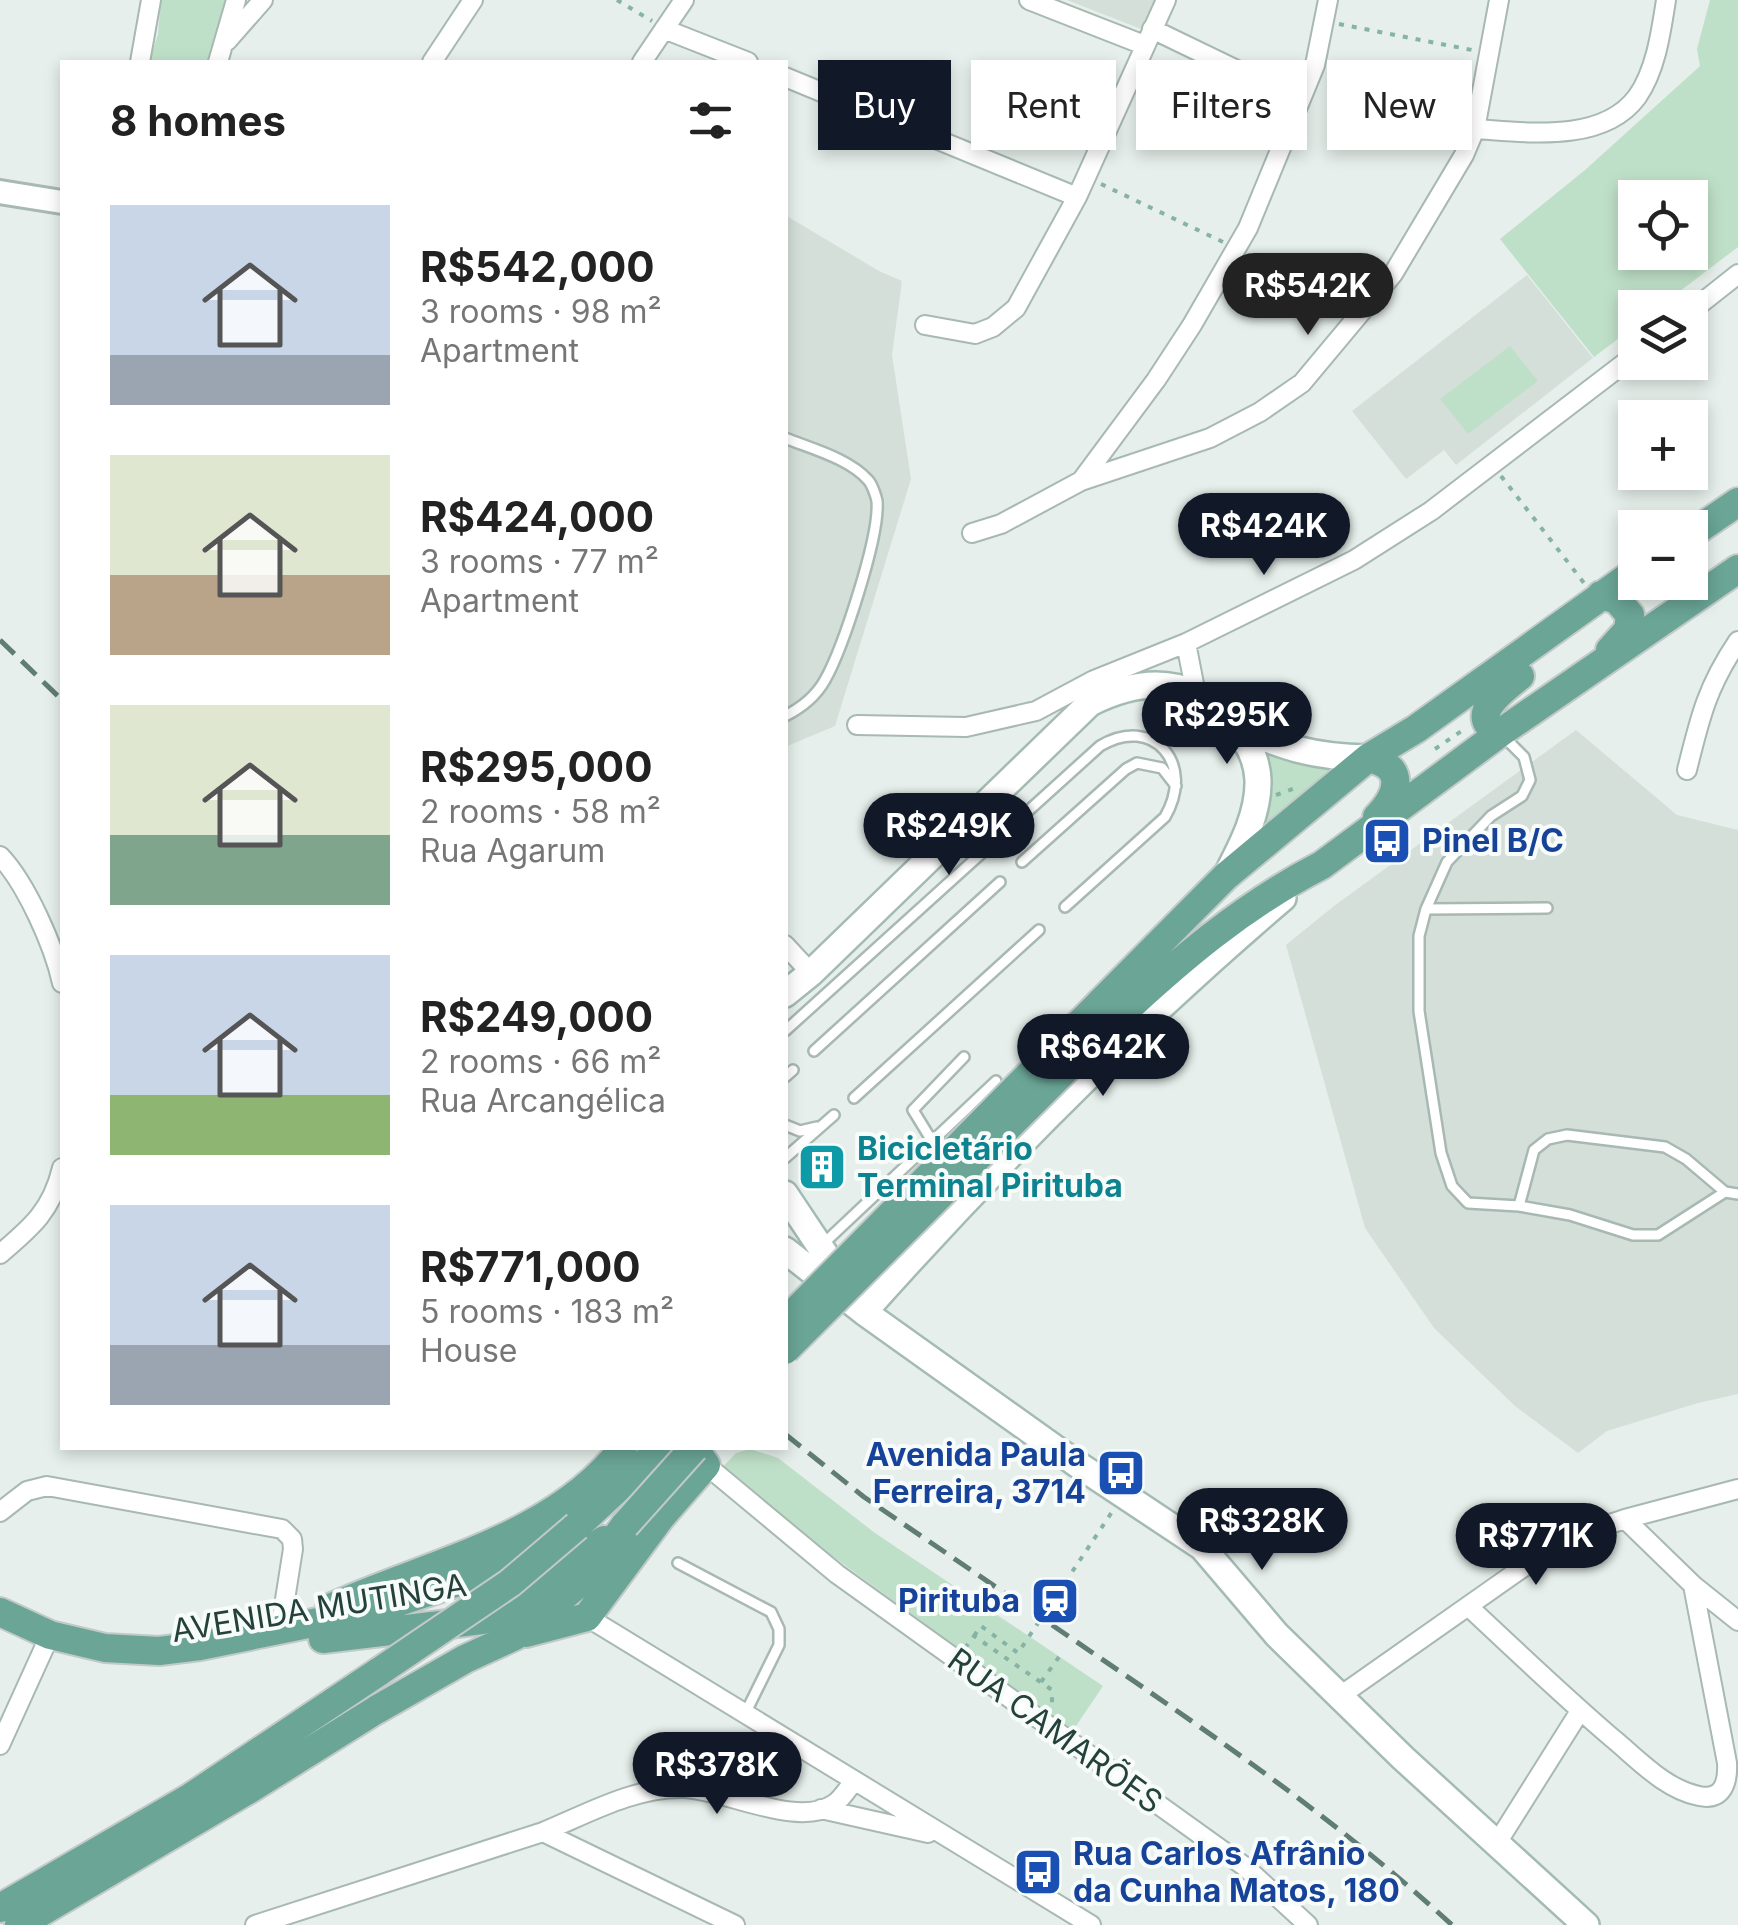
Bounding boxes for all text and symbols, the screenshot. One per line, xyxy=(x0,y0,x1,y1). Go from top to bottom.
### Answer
chip: Buy xyxy=(818,60,951,150)
chip: Rent xyxy=(971,60,1116,150)
chip: Filters xyxy=(1136,60,1307,150)
chip: New xyxy=(1327,60,1472,150)
icon: filters xyxy=(683,93,738,148)
text: 8 homes xyxy=(110,95,286,146)
map controls xyxy=(1618,180,1708,600)
button: locate xyxy=(1618,180,1708,270)
text: R$542,000 xyxy=(420,241,655,292)
icon: home xyxy=(190,245,310,365)
pin: R$542K xyxy=(1227,253,1389,338)
text: R$542K xyxy=(1244,266,1372,305)
button: layers xyxy=(1618,290,1708,380)
text: 3 rooms · 98 m² xyxy=(420,292,662,331)
text: Apartment xyxy=(420,331,579,370)
button: + xyxy=(1618,400,1708,490)
text: R$424,000 xyxy=(420,491,654,542)
pin: R$424K xyxy=(1183,493,1345,578)
icon: home xyxy=(190,495,310,615)
text: R$424K xyxy=(1200,506,1328,545)
button: − xyxy=(1618,510,1708,600)
text: 3 rooms · 77 m² xyxy=(420,542,659,581)
text: Apartment xyxy=(420,581,579,620)
pin: R$295K xyxy=(1146,682,1308,767)
text: R$295K xyxy=(1164,695,1290,734)
text: R$295,000 xyxy=(420,741,652,792)
icon: home xyxy=(190,745,310,865)
text: 2 rooms · 58 m² xyxy=(420,792,661,831)
pin: R$249K xyxy=(868,793,1030,878)
text: R$249K xyxy=(885,806,1013,845)
bus stop icon: Pinel B/C xyxy=(1361,815,1413,867)
place label: Pinel B/C xyxy=(1422,821,1564,860)
text: Rua Agarum xyxy=(420,831,605,870)
text: R$249,000 xyxy=(420,991,653,1042)
icon: home xyxy=(190,995,310,1115)
pin: R$642K xyxy=(1022,1014,1184,1099)
text: R$642K xyxy=(1039,1027,1167,1066)
text: 2 rooms · 66 m² xyxy=(420,1042,661,1081)
text: Rua Arcangélica xyxy=(420,1081,666,1120)
place label: Bicicletário Terminal Pirituba xyxy=(857,1129,1123,1205)
building icon: Bicicletário Terminal Pirituba xyxy=(796,1141,848,1193)
text: R$771,000 xyxy=(420,1241,641,1292)
icon: home xyxy=(190,1245,310,1365)
text: 5 rooms · 183 m² xyxy=(420,1292,674,1331)
text: House xyxy=(420,1331,517,1370)
place label: Avenida Paula Ferreira, 3714 xyxy=(866,1435,1086,1511)
bus stop icon: Avenida Paula Ferreira, 3714 xyxy=(1095,1447,1147,1499)
pin: R$328K xyxy=(1181,1488,1343,1573)
text: R$328K xyxy=(1199,1501,1325,1540)
pin: R$771K xyxy=(1455,1503,1617,1588)
text: R$771K xyxy=(1478,1516,1594,1555)
street label: AVENIDA MUTINGA xyxy=(169,1565,469,1650)
station icon: Pirituba xyxy=(1029,1575,1081,1627)
place label: Pirituba xyxy=(898,1581,1020,1620)
street label: RUA CAMARÕES xyxy=(940,1640,1170,1821)
pin: R$378K xyxy=(636,1732,798,1817)
text: R$378K xyxy=(655,1745,779,1784)
place label: Rua Carlos Afrânio da Cunha Matos, 180 xyxy=(1073,1834,1400,1910)
bus stop icon: Rua Carlos Afrânio da Cunha Matos, 180 xyxy=(1012,1846,1064,1898)

